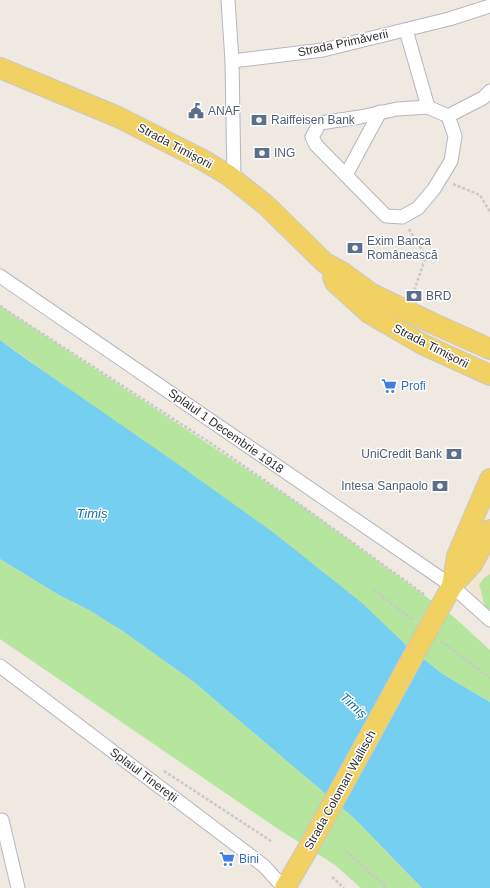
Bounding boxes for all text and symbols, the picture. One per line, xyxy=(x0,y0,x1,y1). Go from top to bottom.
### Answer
street label: Strada Primăverii xyxy=(297,27,389,59)
public building icon: ANAF xyxy=(187,102,205,120)
place label: ANAF xyxy=(208,104,240,118)
bank icon: Raiffeisen Bank xyxy=(250,111,268,129)
place label: Raiffeisen Bank xyxy=(271,113,356,127)
street label: Strada Timișorii xyxy=(135,120,215,172)
bank icon: ING xyxy=(253,144,271,162)
place label: ING xyxy=(274,146,295,160)
place label: Exim Banca Românească xyxy=(367,234,438,262)
bank icon: Exim Banca Românească xyxy=(346,239,364,257)
bank icon: BRD xyxy=(405,287,423,305)
place label: BRD xyxy=(426,289,452,303)
street label: Strada Timișorii xyxy=(391,321,471,371)
supermarket icon: Profi xyxy=(380,377,398,395)
place label: Profi xyxy=(401,379,426,393)
street label: Splaiul 1 Decembrie 1918 xyxy=(166,386,287,476)
bank icon: UniCredit Bank xyxy=(445,445,463,463)
place label: UniCredit Bank xyxy=(361,447,443,461)
bank icon: Intesa Sanpaolo xyxy=(431,477,449,495)
place label: Intesa Sanpaolo xyxy=(341,479,428,493)
water label: Timiș xyxy=(77,506,108,521)
water label: Timiș xyxy=(337,689,371,722)
street label: Strada Coloman Wallisch xyxy=(301,728,379,852)
street label: Splaiul Tinereții xyxy=(107,745,181,805)
supermarket icon: Bini xyxy=(218,850,236,868)
place label: Bini xyxy=(239,852,259,866)

